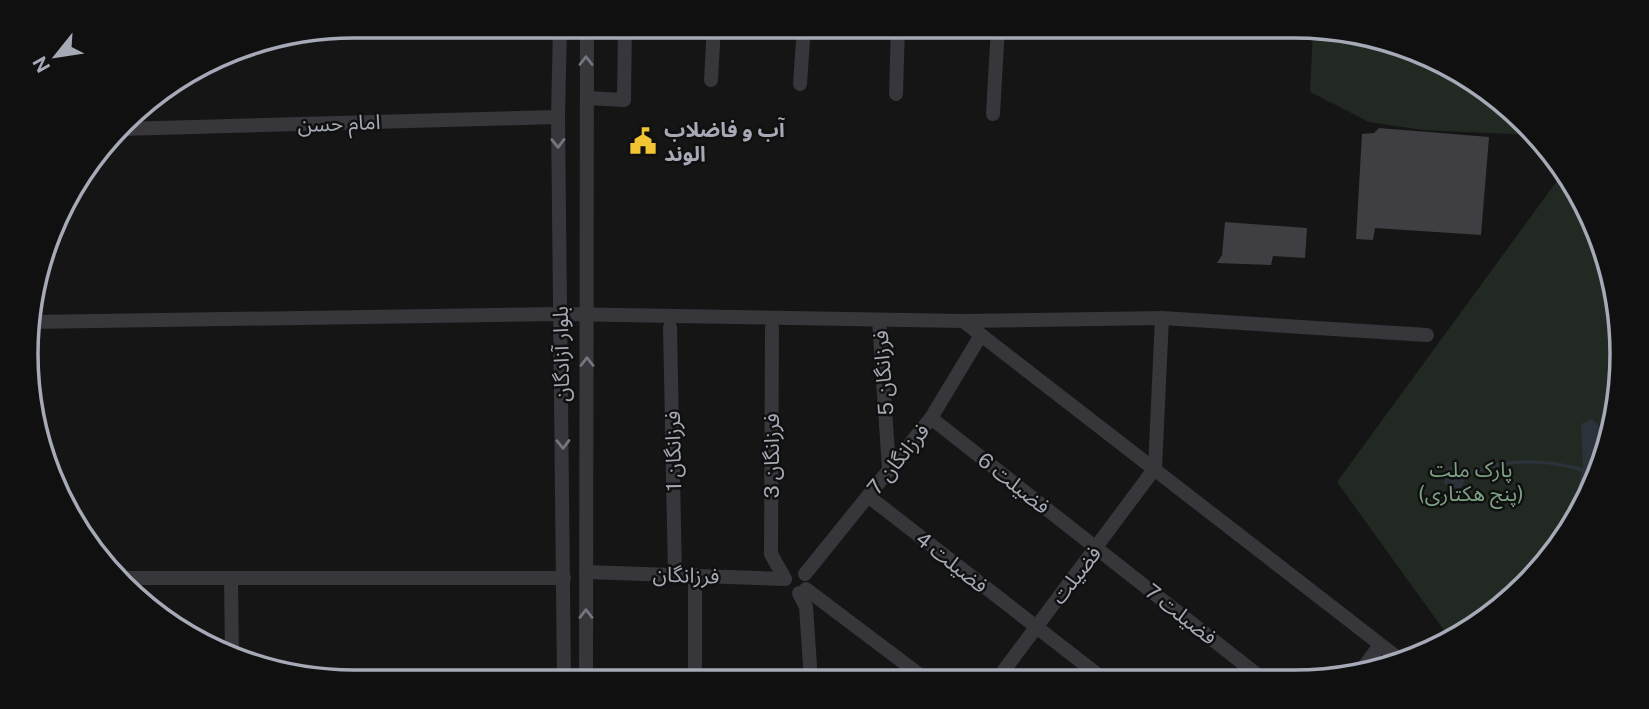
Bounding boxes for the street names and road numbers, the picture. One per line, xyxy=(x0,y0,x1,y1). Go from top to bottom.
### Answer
street label: امام حسن xyxy=(297,109,381,141)
street label: بلوار آزادگان xyxy=(548,306,574,402)
street label: فرزانگان 5 xyxy=(868,330,898,416)
street label: فرزانگان 1 xyxy=(660,411,686,491)
street label: فرزانگان 3 xyxy=(759,413,784,499)
street label: فرزانگان 7 xyxy=(862,418,934,500)
street label: فضیلت 6 xyxy=(973,447,1055,519)
street label: فضیلت 4 xyxy=(911,526,993,598)
street label: فضیلت xyxy=(1046,541,1106,609)
street label: فرزانگان xyxy=(652,561,720,589)
street label: فضیلت 7 xyxy=(1140,578,1222,650)

